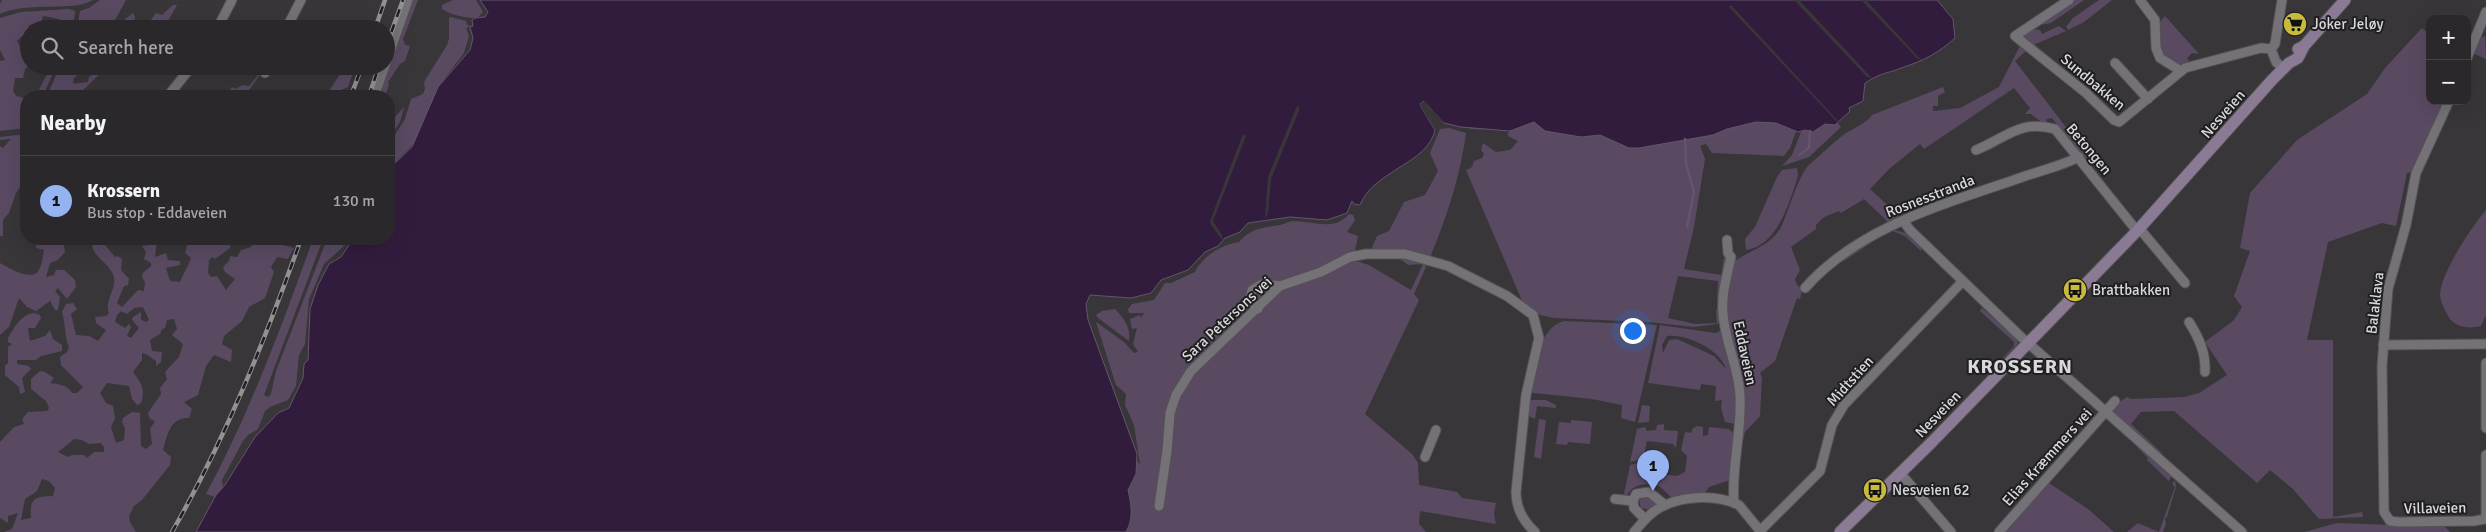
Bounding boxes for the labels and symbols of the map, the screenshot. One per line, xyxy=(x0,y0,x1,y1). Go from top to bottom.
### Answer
supermarket icon: Joker Jeløy xyxy=(2282,11,2308,37)
place label: Joker Jeløy xyxy=(2312,15,2383,33)
street label: Sundbakken xyxy=(2057,50,2129,114)
street label: Nesveien xyxy=(2197,86,2249,142)
street label: Betongen xyxy=(2062,120,2116,178)
street label: Rosnesstranda xyxy=(1883,171,1977,221)
street label: Balaklava xyxy=(2362,271,2388,335)
street label: Sara Petersons vei xyxy=(1178,273,1276,365)
bus stop icon: Brattbakken xyxy=(2062,277,2088,303)
place label: Brattbakken xyxy=(2092,281,2170,299)
your location xyxy=(1620,318,1646,344)
street label: Eddaveien xyxy=(1729,319,1761,387)
street label: Midtstien xyxy=(1823,352,1877,410)
district label: KROSSERN xyxy=(1967,354,2073,379)
street label: Nesveien xyxy=(1911,387,1965,441)
street label: Elias Kræmmers vei xyxy=(1998,404,2096,510)
pin: 1 xyxy=(1637,450,1669,491)
bus stop icon: Nesveien 62 xyxy=(1862,477,1888,503)
place label: Nesveien 62 xyxy=(1892,481,1970,499)
street label: Villaveien xyxy=(2404,498,2466,518)

